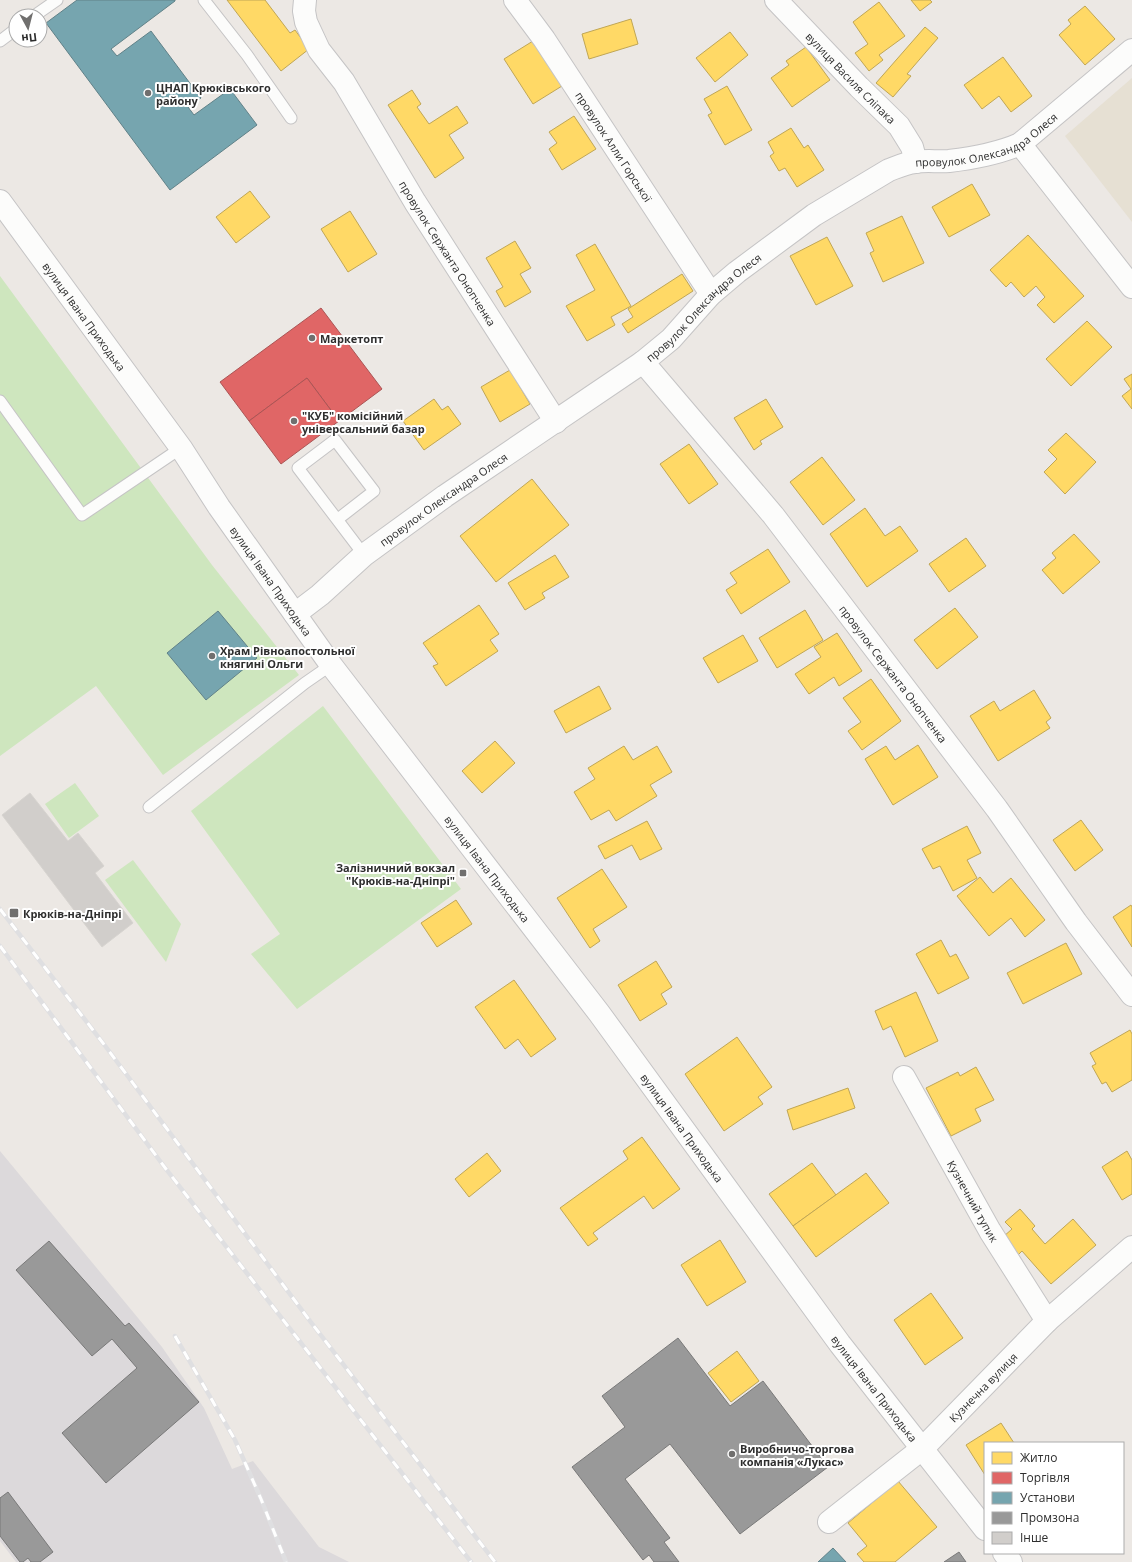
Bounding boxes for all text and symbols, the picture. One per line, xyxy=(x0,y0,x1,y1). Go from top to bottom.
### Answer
north arrow xyxy=(8,8,48,48)
street label: вулиця Василя Сліпака xyxy=(803,29,899,127)
text: Пн xyxy=(21,30,38,47)
place label: ЦНАП Крюківського району xyxy=(156,80,271,108)
marker: ЦНАП Крюківського району xyxy=(143,88,153,98)
street label: провулок Алли Горської xyxy=(573,88,656,205)
street label: провулок Олександра Олеся xyxy=(914,109,1060,169)
street label: провулок Сержанта Онопченка xyxy=(396,178,500,329)
street label: провулок Олександра Олеся xyxy=(642,249,764,364)
street label: вулиця Івана Приходька xyxy=(40,259,129,374)
place label: Маркетопт xyxy=(320,331,383,346)
marker: Маркетопт xyxy=(307,333,317,343)
place label: "КУБ" комісійний універсальний базар xyxy=(302,408,425,436)
marker: "КУБ" комісійний універсальний базар xyxy=(289,416,299,426)
street label: провулок Олександра Олеся xyxy=(376,449,510,549)
street label: вулиця Івана Приходька xyxy=(227,523,315,639)
street label: провулок Сержанта Онопченка xyxy=(836,602,951,745)
place label: Храм Рівноапостольної княгині Ольги xyxy=(220,643,355,671)
marker: Храм Рівноапостольної княгині Ольги xyxy=(207,651,217,661)
street label: вулиця Івана Приходька xyxy=(442,812,534,925)
place label: Залізничний вокзал "Крюкiв-на-Днiпрi" xyxy=(336,860,455,888)
marker: Залізничний вокзал "Крюкiв-на-Днiпрi" xyxy=(458,868,468,878)
place label: Крюків-на-Дніпрі xyxy=(23,906,122,921)
marker: Крюків-на-Дніпрі xyxy=(8,907,20,919)
street label: вулиця Івана Приходька xyxy=(638,1070,727,1185)
street label: Кузнечний тупик xyxy=(944,1157,1003,1245)
street label: вулиця Івана Приходька xyxy=(828,1332,921,1445)
street label: Кузнечна вулиця xyxy=(945,1349,1020,1425)
place label: Виробничо-торгова компанія «Лукас» xyxy=(740,1441,854,1469)
legend xyxy=(984,1442,1124,1554)
marker: Виробничо-торгова компанія «Лукас» xyxy=(727,1449,737,1459)
text: Житло xyxy=(1020,1449,1057,1466)
text: Торгівля xyxy=(1020,1469,1070,1486)
text: Установи xyxy=(1020,1489,1075,1506)
text: Промзона xyxy=(1020,1509,1079,1526)
text: Інше xyxy=(1020,1529,1049,1546)

